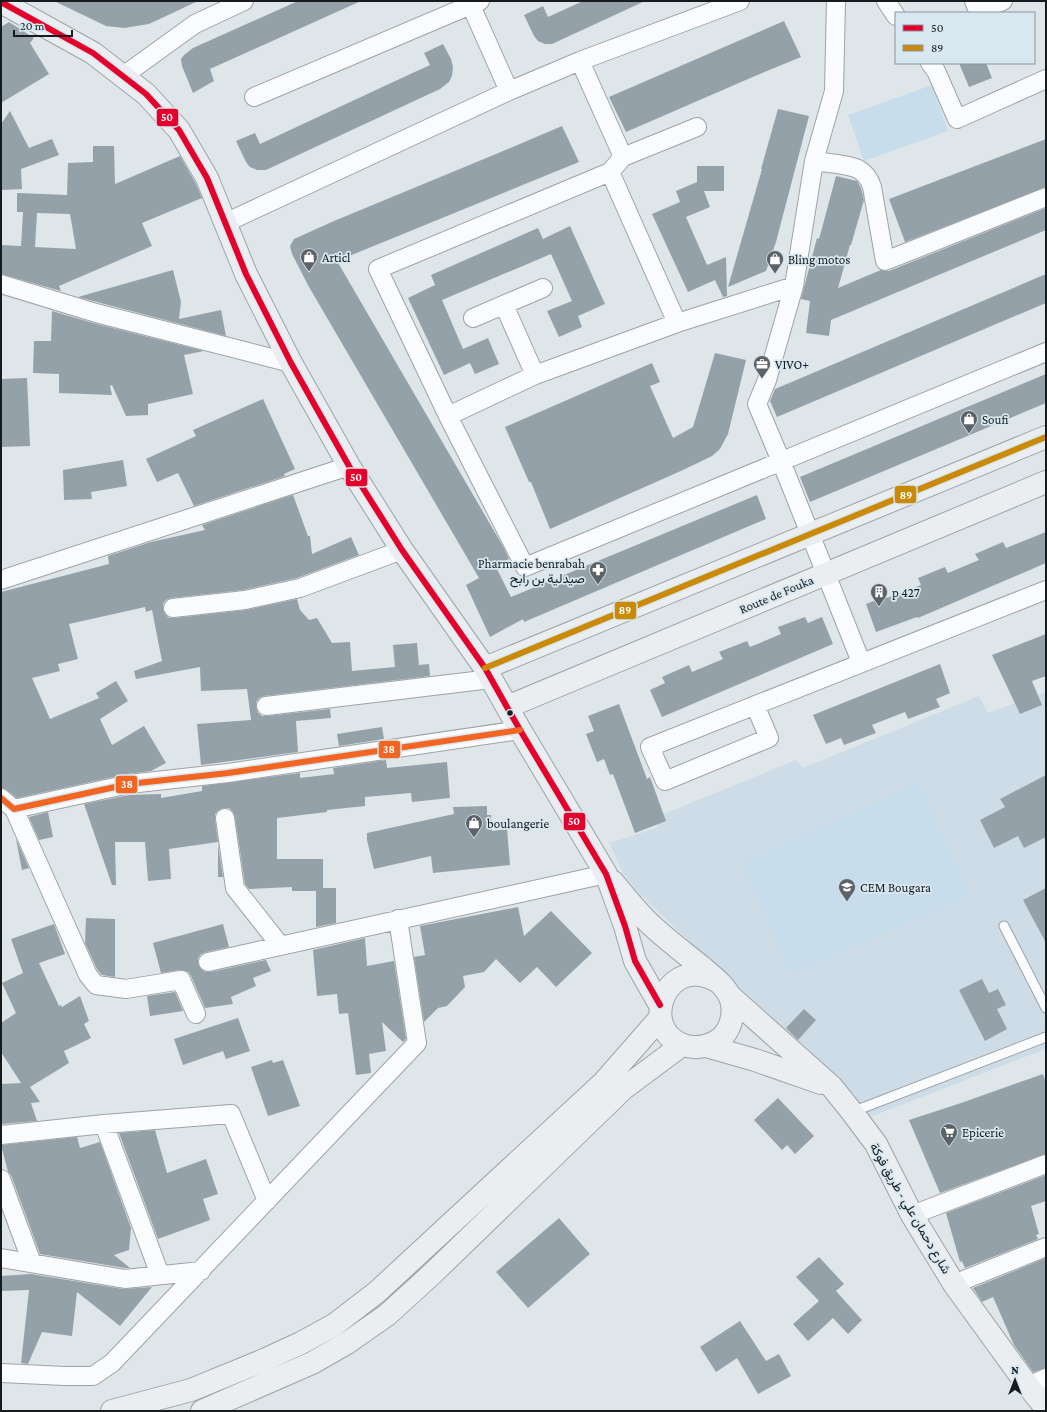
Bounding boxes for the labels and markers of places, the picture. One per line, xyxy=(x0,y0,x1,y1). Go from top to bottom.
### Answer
shop icon: Articl xyxy=(299,247,319,272)
shop icon: Bling motos xyxy=(765,249,785,274)
place label: Articl xyxy=(322,250,351,265)
place label: Bling motos xyxy=(788,252,850,267)
office icon: VIVO+ xyxy=(752,354,772,379)
place label: VIVO+ xyxy=(775,357,809,372)
shop icon: Soufi xyxy=(959,409,979,434)
place label: Soufi xyxy=(982,412,1008,427)
place label: Pharmacie benrabah صيدلية بن رابح xyxy=(478,556,585,588)
pharmacy icon: Pharmacie benrabah صيدلية بن رابح xyxy=(588,560,608,585)
building icon: p 427 xyxy=(869,582,889,607)
place label: p 427 xyxy=(892,585,920,600)
unlabelled marker xyxy=(505,708,515,718)
shop icon: boulangerie xyxy=(464,813,484,838)
place label: boulangerie xyxy=(487,816,549,831)
school or university icon: CEM Bougara xyxy=(837,877,857,902)
place label: CEM Bougara xyxy=(860,880,931,895)
supermarket icon: Epicerie xyxy=(939,1122,959,1147)
place label: Epicerie xyxy=(962,1125,1004,1140)

